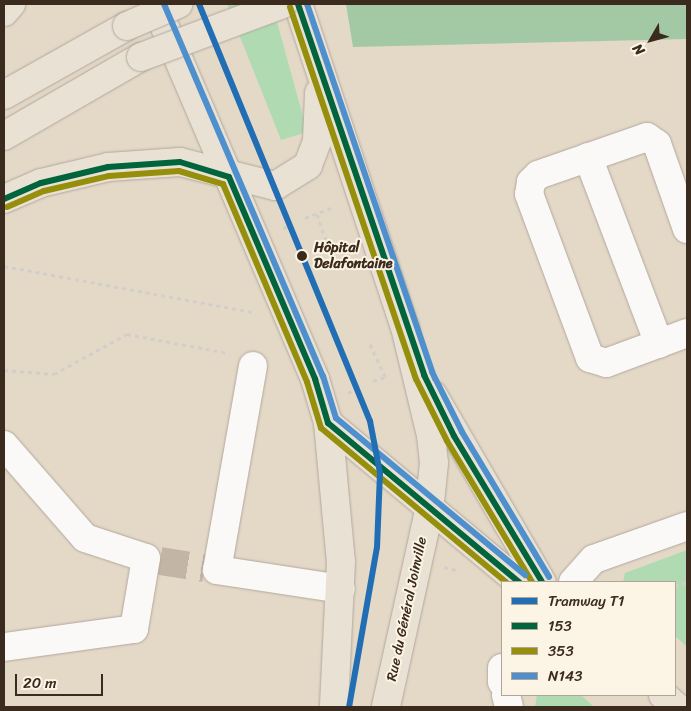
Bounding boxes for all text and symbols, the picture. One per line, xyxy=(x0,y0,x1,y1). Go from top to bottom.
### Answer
north arrow xyxy=(626,15,676,65)
text: N xyxy=(626,38,652,61)
place label: Hôpital Delafontaine xyxy=(314,240,392,272)
marker: Hôpital Delafontaine xyxy=(293,247,311,265)
street label: Rue du Général Joinville xyxy=(383,535,431,683)
legend xyxy=(501,581,676,696)
text: Tramway T1 xyxy=(548,588,625,614)
text: 153 xyxy=(548,613,572,639)
text: 353 xyxy=(548,638,574,664)
text: N143 xyxy=(548,663,582,689)
scale bar xyxy=(18,664,105,696)
text: 20 m xyxy=(23,670,57,696)

